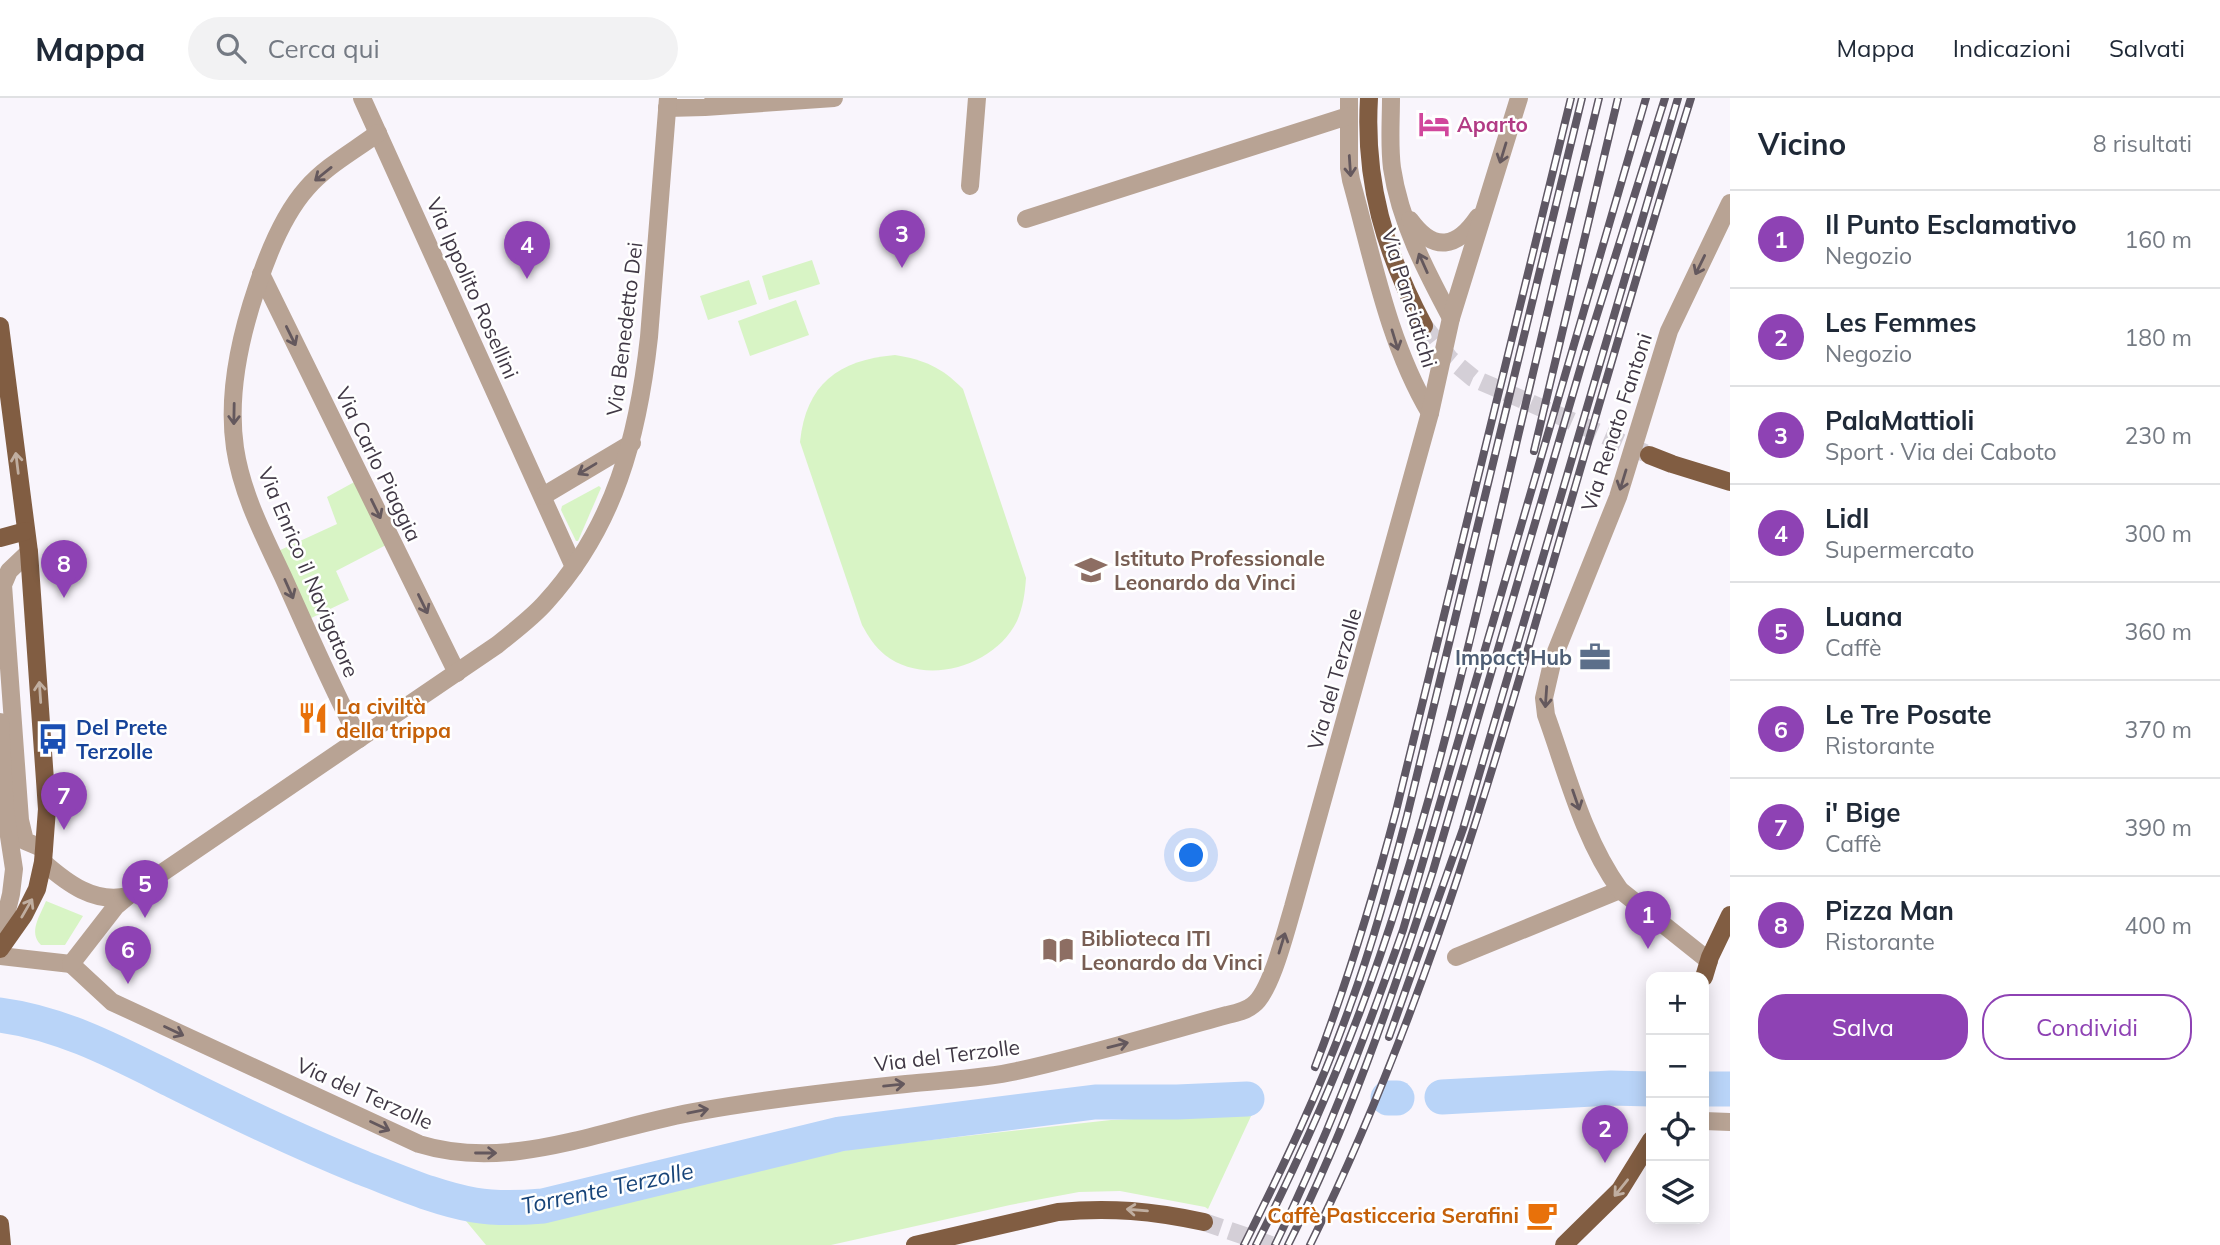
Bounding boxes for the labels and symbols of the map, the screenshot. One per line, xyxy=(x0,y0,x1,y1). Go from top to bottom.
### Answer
hotel icon: Aparto xyxy=(1417,107,1451,141)
place label: Aparto xyxy=(1457,111,1528,137)
one-way arrow xyxy=(1495,141,1508,163)
one-way arrow xyxy=(1343,154,1356,177)
one-way arrow xyxy=(314,166,332,181)
street label: Via Ippolito Rosellini xyxy=(421,193,525,383)
pin: 3 xyxy=(879,210,925,268)
pin: 4 xyxy=(504,221,550,279)
street label: Via Panciatichi xyxy=(1377,225,1443,371)
street label: Via Benedetto Dei xyxy=(600,241,648,417)
one-way arrow xyxy=(1416,253,1429,274)
one-way arrow xyxy=(1693,254,1706,275)
one-way arrow xyxy=(285,325,298,346)
one-way arrow xyxy=(1390,329,1403,351)
street label: Via Renato Fantoni xyxy=(1575,330,1657,514)
street label: Via Carlo Piaggia xyxy=(330,383,428,545)
one-way arrow xyxy=(227,402,241,425)
one-way arrow xyxy=(11,453,24,475)
street label: Via Enrico il Navigatore xyxy=(253,463,365,681)
one-way arrow xyxy=(578,463,598,477)
one-way arrow xyxy=(1615,469,1628,491)
one-way arrow xyxy=(369,498,383,519)
pin: 8 xyxy=(41,540,87,598)
place label: Istituto Professionale Leonardo da Vinci xyxy=(1114,545,1325,595)
school or university icon: Istituto Professionale Leonardo da Vinci xyxy=(1074,553,1108,587)
one-way arrow xyxy=(283,578,296,600)
one-way arrow xyxy=(416,593,430,614)
street label: Via del Terzolle xyxy=(1301,605,1367,753)
office icon: Impact Hub xyxy=(1578,640,1612,674)
place label: Impact Hub xyxy=(1455,644,1572,670)
one-way arrow xyxy=(33,681,46,704)
one-way arrow xyxy=(1539,686,1552,708)
place label: La civiltà della trippa xyxy=(336,693,451,743)
restaurant icon: La civiltà della trippa xyxy=(296,701,330,735)
place label: Del Prete Terzolle xyxy=(76,714,167,764)
bus stop icon: Del Prete Terzolle xyxy=(36,722,70,756)
pin: 7 xyxy=(41,772,87,830)
one-way arrow xyxy=(1571,788,1583,810)
your location xyxy=(1174,838,1208,872)
pin: 5 xyxy=(122,860,168,918)
pin: 1 xyxy=(1625,891,1671,949)
one-way arrow xyxy=(20,898,34,918)
place label: Biblioteca ITI Leonardo da Vinci xyxy=(1081,925,1263,975)
pin: 6 xyxy=(105,926,151,984)
one-way arrow xyxy=(1277,932,1289,954)
library icon: Biblioteca ITI Leonardo da Vinci xyxy=(1041,933,1075,967)
one-way arrow xyxy=(163,1024,184,1038)
street label: Via del Terzolle xyxy=(873,1033,1021,1077)
one-way arrow xyxy=(1106,1038,1129,1051)
street label: Via del Terzolle xyxy=(293,1051,437,1135)
one-way arrow xyxy=(883,1078,905,1091)
one-way arrow xyxy=(686,1104,709,1118)
pin: 2 xyxy=(1582,1105,1628,1163)
one-way arrow xyxy=(369,1120,390,1133)
one-way arrow xyxy=(475,1146,498,1160)
water label: Torrente Terzolle xyxy=(518,1156,696,1220)
one-way arrow xyxy=(1613,1178,1628,1196)
cafe icon: Caffè Pasticceria Serafini xyxy=(1525,1198,1559,1232)
place label: Caffè Pasticceria Serafini xyxy=(1267,1202,1519,1228)
one-way arrow xyxy=(1126,1204,1149,1217)

